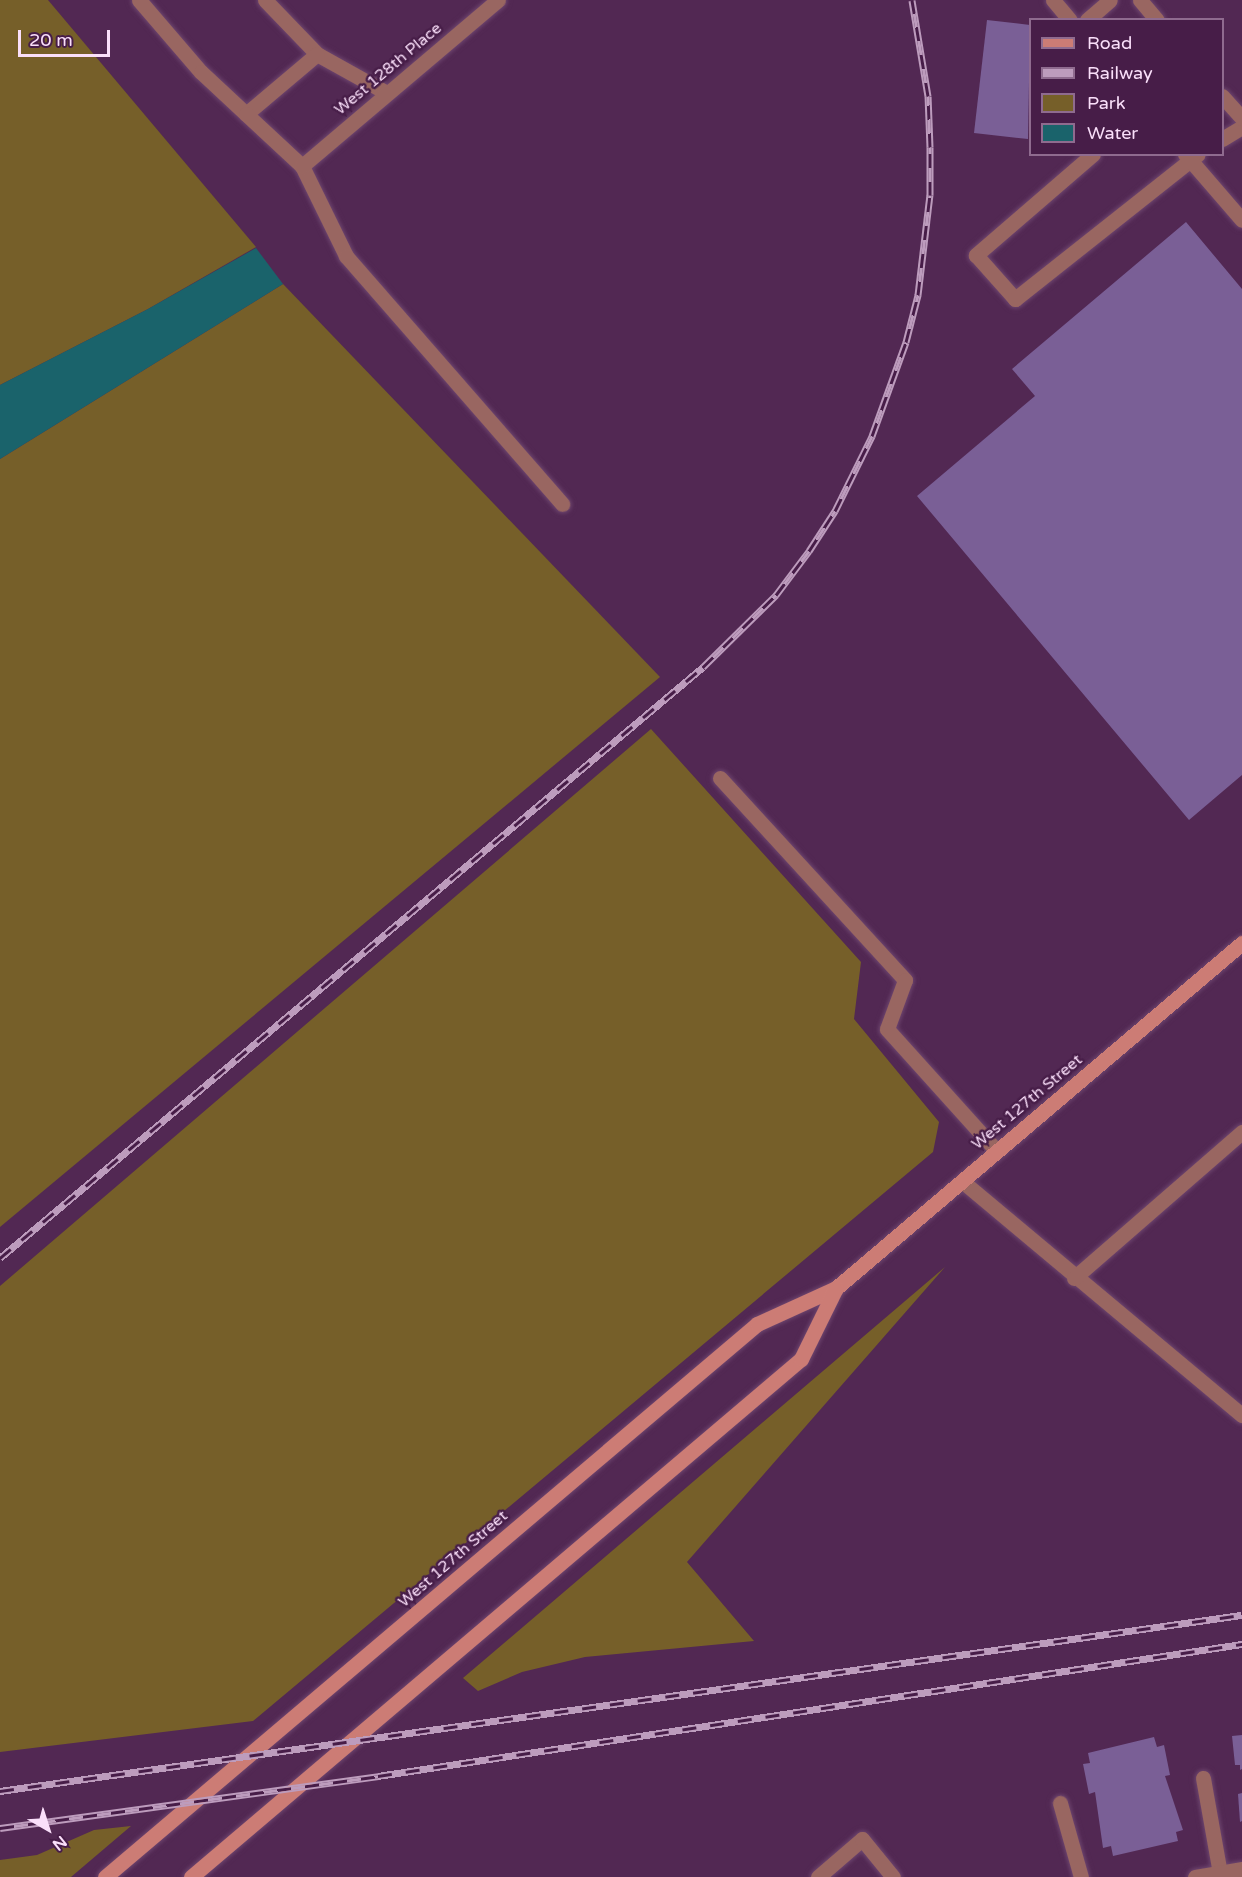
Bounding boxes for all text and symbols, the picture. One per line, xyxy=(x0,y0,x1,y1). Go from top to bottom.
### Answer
scale bar xyxy=(21,18,112,56)
legend xyxy=(1029,18,1224,156)
street label: West 128th Place xyxy=(331,19,445,119)
text: 20 m xyxy=(29,29,73,51)
text: Road xyxy=(1087,32,1132,54)
text: Railway xyxy=(1087,62,1153,84)
text: Park xyxy=(1087,92,1125,114)
text: Water xyxy=(1087,122,1138,144)
street label: West 127th Street xyxy=(968,1050,1086,1154)
street label: West 127th Street xyxy=(395,1506,511,1612)
north arrow xyxy=(18,1799,78,1859)
text: N xyxy=(48,1831,71,1855)

